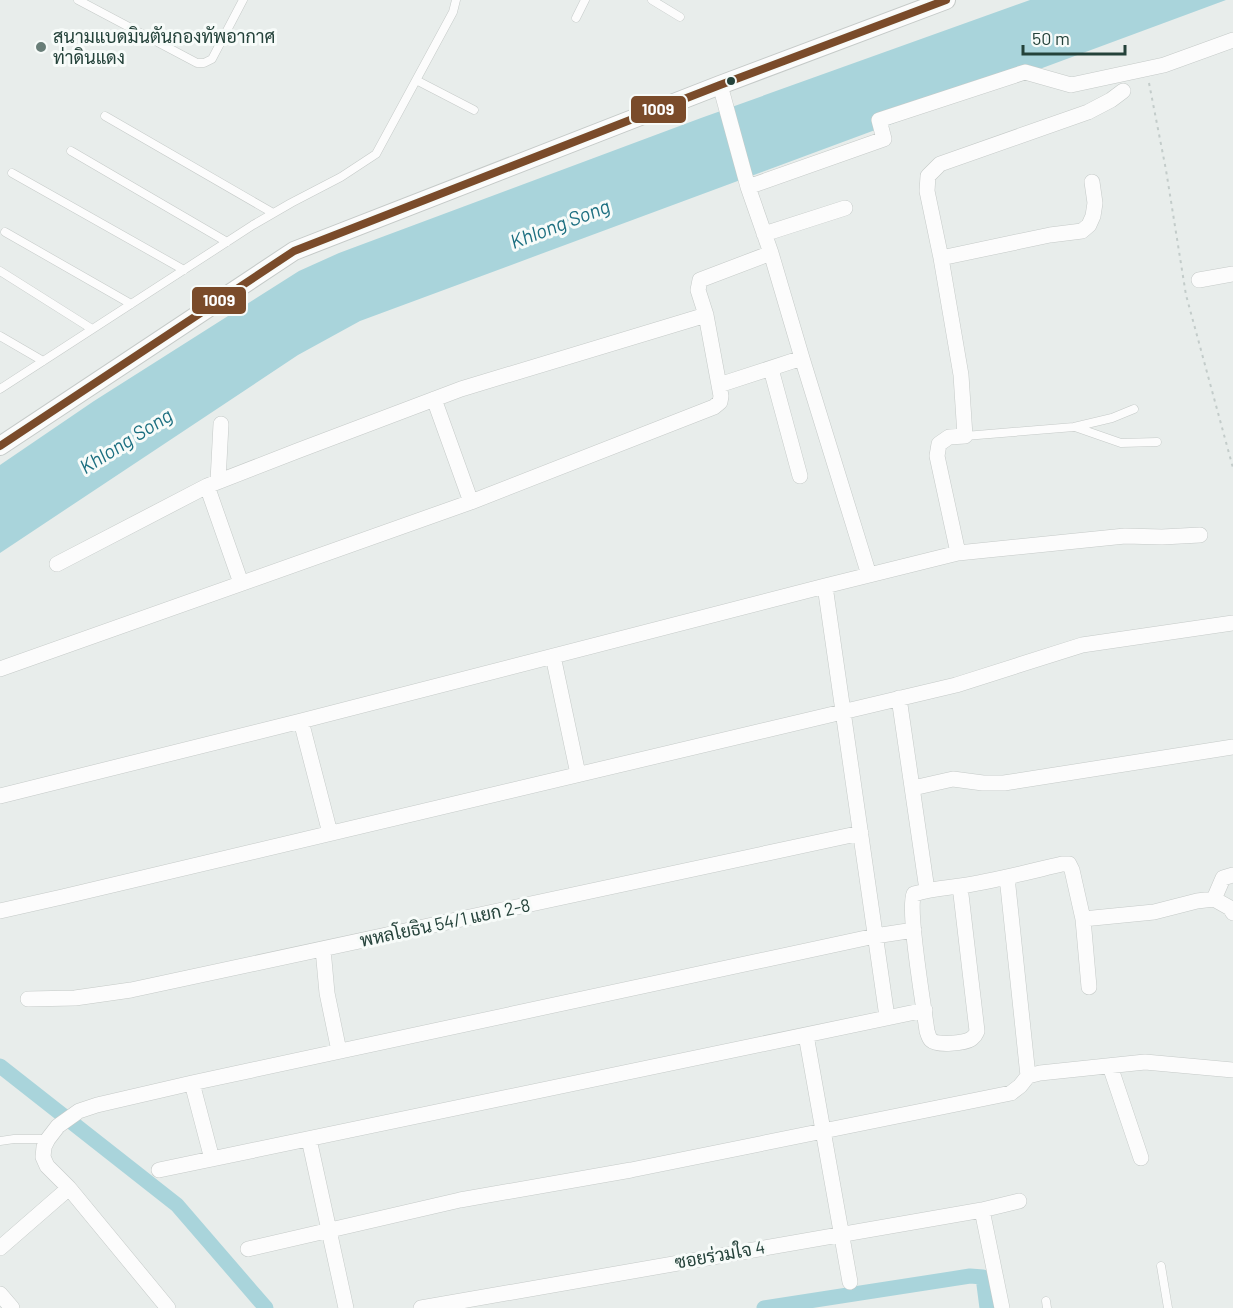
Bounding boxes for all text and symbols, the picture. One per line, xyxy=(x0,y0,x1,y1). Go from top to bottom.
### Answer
scale bar xyxy=(1023,18,1125,56)
place label: สนามแบดมินตันกองทัพอากาศ ท่าดินแดง xyxy=(53,25,275,68)
text: 50 m xyxy=(1032,27,1070,49)
marker: สนามแบดมินตันกองทัพอากาศ ท่าดินแดง xyxy=(34,40,48,54)
unlabelled marker xyxy=(725,75,737,87)
line badge: 1009 xyxy=(630,95,687,124)
text: 1009 xyxy=(642,99,674,118)
water label: Khlong Song xyxy=(506,193,613,253)
line badge: 1009 xyxy=(191,286,247,315)
text: 1009 xyxy=(203,290,235,309)
water label: Khlong Song xyxy=(75,402,176,478)
street label: พหลโยธิน 54/1 แยก 2-8 xyxy=(357,892,532,951)
street label: ซอยร่วมใจ 4 xyxy=(673,1234,767,1273)

